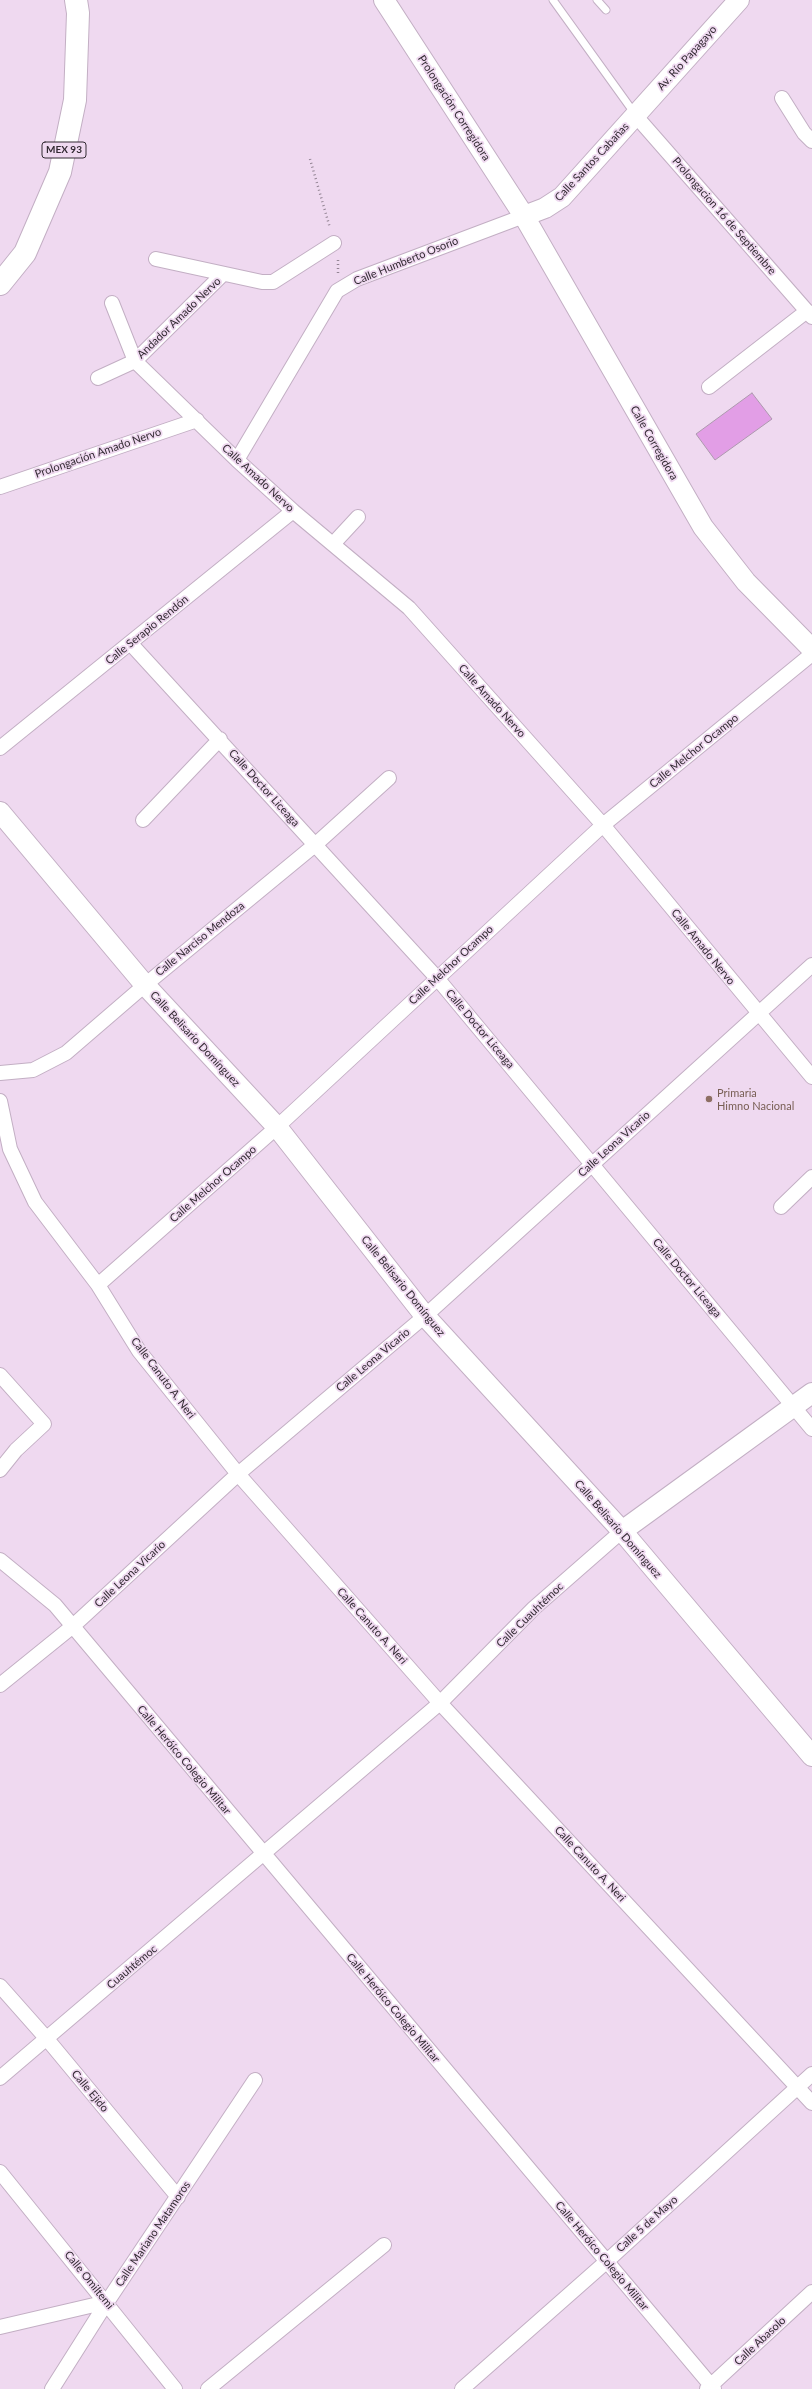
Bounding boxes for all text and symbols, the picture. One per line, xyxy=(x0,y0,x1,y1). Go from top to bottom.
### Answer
street label: Av. Río Papagayo xyxy=(654,23,720,93)
street label: Prolongación Corregidora xyxy=(415,53,493,163)
street label: Calle Santos Cabañas xyxy=(552,120,632,204)
road number: MEX 93 xyxy=(42,142,86,158)
street label: Prolongacion 16 de Septiembre xyxy=(669,155,779,277)
street label: Calle Humberto Osorio xyxy=(352,234,460,288)
street label: Andador Amado Nervo xyxy=(134,275,224,361)
street label: Calle Corregidora xyxy=(627,403,681,483)
street label: Prolongación Amado Nervo xyxy=(33,425,163,481)
street label: Calle Amado Nervo xyxy=(219,441,297,515)
street label: Calle Serapio Rendón xyxy=(103,593,191,667)
street label: Calle Amado Nervo xyxy=(456,662,528,740)
street label: Calle Melchor Ocampo xyxy=(647,711,741,791)
street label: Calle Doctor Liceaga xyxy=(226,747,302,829)
street label: Calle Narciso Mendoza xyxy=(153,899,247,979)
street label: Calle Amado Nervo xyxy=(668,906,738,988)
street label: Calle Melchor Ocampo xyxy=(406,923,496,1007)
street label: Calle Doctor Liceaga xyxy=(443,987,517,1071)
street label: Calle Belisario Domínguez xyxy=(147,989,243,1089)
place label: Primaria Himno Nacional xyxy=(717,1086,794,1112)
marker: Primaria Himno Nacional xyxy=(704,1094,714,1104)
street label: Calle Leona Vicario xyxy=(575,1108,653,1180)
street label: Calle Melchor Ocampo xyxy=(167,1143,259,1225)
street label: Calle Belisario Domínguez xyxy=(358,1233,448,1339)
street label: Calle Doctor Liceaga xyxy=(650,1236,724,1320)
street label: Calle Leona Vicario xyxy=(334,1325,412,1395)
street label: Calle Canuto A. Neri xyxy=(128,1335,198,1421)
street label: Calle Belisario Domínguez xyxy=(572,1477,664,1581)
street label: Calle Leona Vicario xyxy=(92,1538,168,1610)
street label: Calle Cuauhtémoc xyxy=(494,1580,566,1650)
street label: Calle Canuto A. Neri xyxy=(334,1585,410,1667)
street label: Calle Heróico Colegio Militar xyxy=(135,1703,233,1817)
street label: Calle Canuto A. Neri xyxy=(552,1824,628,1904)
street label: Cuauhtémoc xyxy=(104,1942,160,1992)
street label: Calle Heróico Colegio Militar xyxy=(344,1951,442,2065)
street label: Calle Ejido xyxy=(69,2067,111,2115)
street label: Calle Mariano Matamoros xyxy=(113,2179,193,2289)
street label: Calle 5 de Mayo xyxy=(614,2193,680,2255)
street label: Calle Heróico Colegio Militar xyxy=(553,2199,651,2313)
street label: Calle Omiltemi xyxy=(62,2248,116,2312)
street label: Calle Abasolo xyxy=(732,2314,788,2368)

